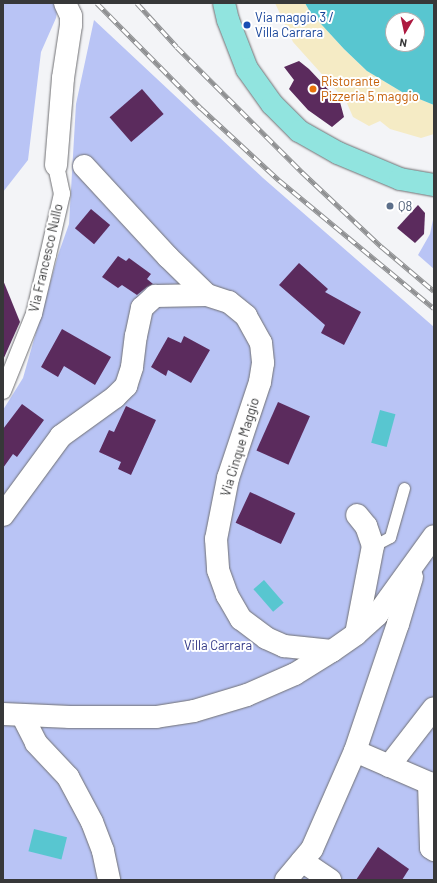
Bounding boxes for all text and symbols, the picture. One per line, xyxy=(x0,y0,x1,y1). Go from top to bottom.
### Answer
place label: Via maggio 3 / Villa Carrara xyxy=(255,10,334,41)
north arrow xyxy=(385,12,425,52)
marker: Via maggio 3 / Villa Carrara xyxy=(242,20,252,30)
text: N xyxy=(399,36,408,50)
place label: Ristorante Pizzeria 5 maggio xyxy=(321,74,419,105)
marker: Ristorante Pizzeria 5 maggio xyxy=(308,84,318,94)
place label: Q8 xyxy=(398,198,412,214)
marker: Q8 xyxy=(385,201,395,211)
street label: Via Francesco Nullo xyxy=(26,202,66,314)
street label: Via Cinque Maggio xyxy=(218,396,262,498)
park label: Villa Carrara xyxy=(184,637,252,653)

